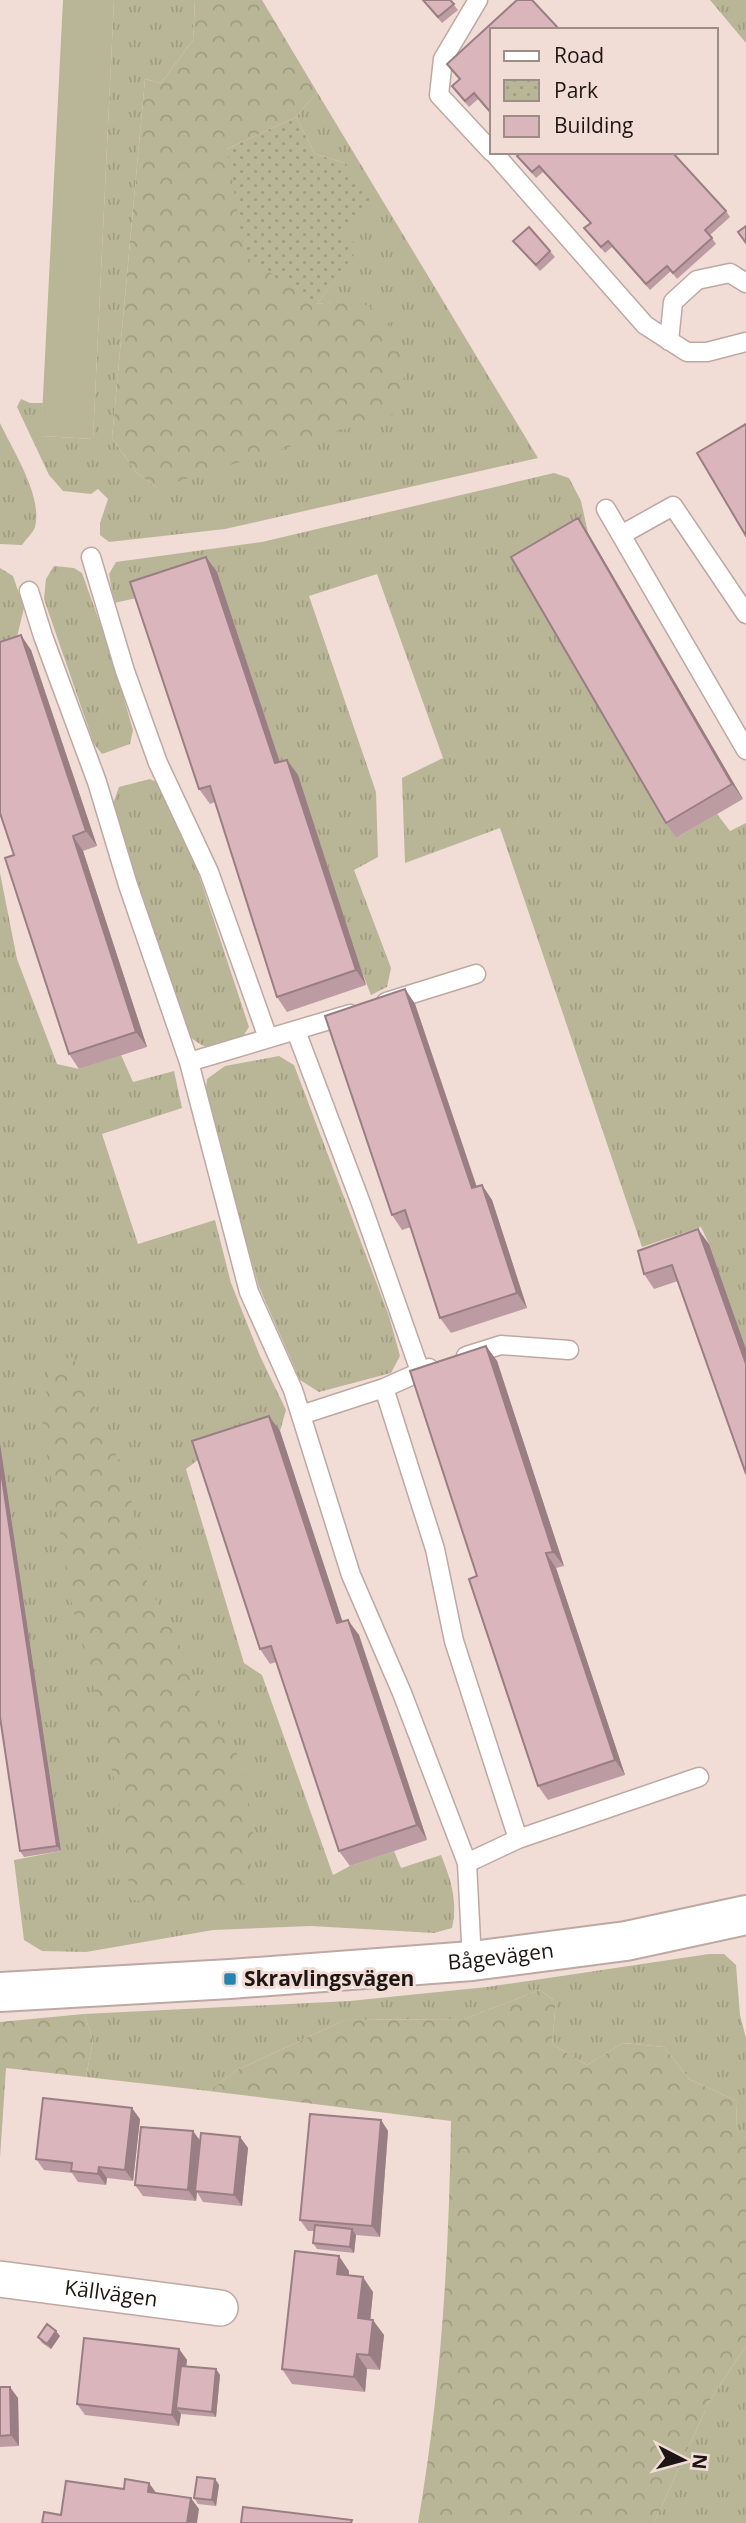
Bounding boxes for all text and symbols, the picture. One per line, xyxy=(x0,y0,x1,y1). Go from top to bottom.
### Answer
legend xyxy=(490,28,718,154)
text: Road xyxy=(554,41,604,69)
text: Park xyxy=(554,76,598,104)
text: Building xyxy=(554,111,633,139)
street label: Bågevägen xyxy=(447,1936,555,1976)
place label: Skravlingsvägen xyxy=(244,1964,414,1992)
marker: Skravlingsvägen xyxy=(222,1971,238,1987)
street label: Källvägen xyxy=(63,2273,159,2313)
north arrow xyxy=(648,2425,718,2495)
text: N xyxy=(686,2453,714,2471)

